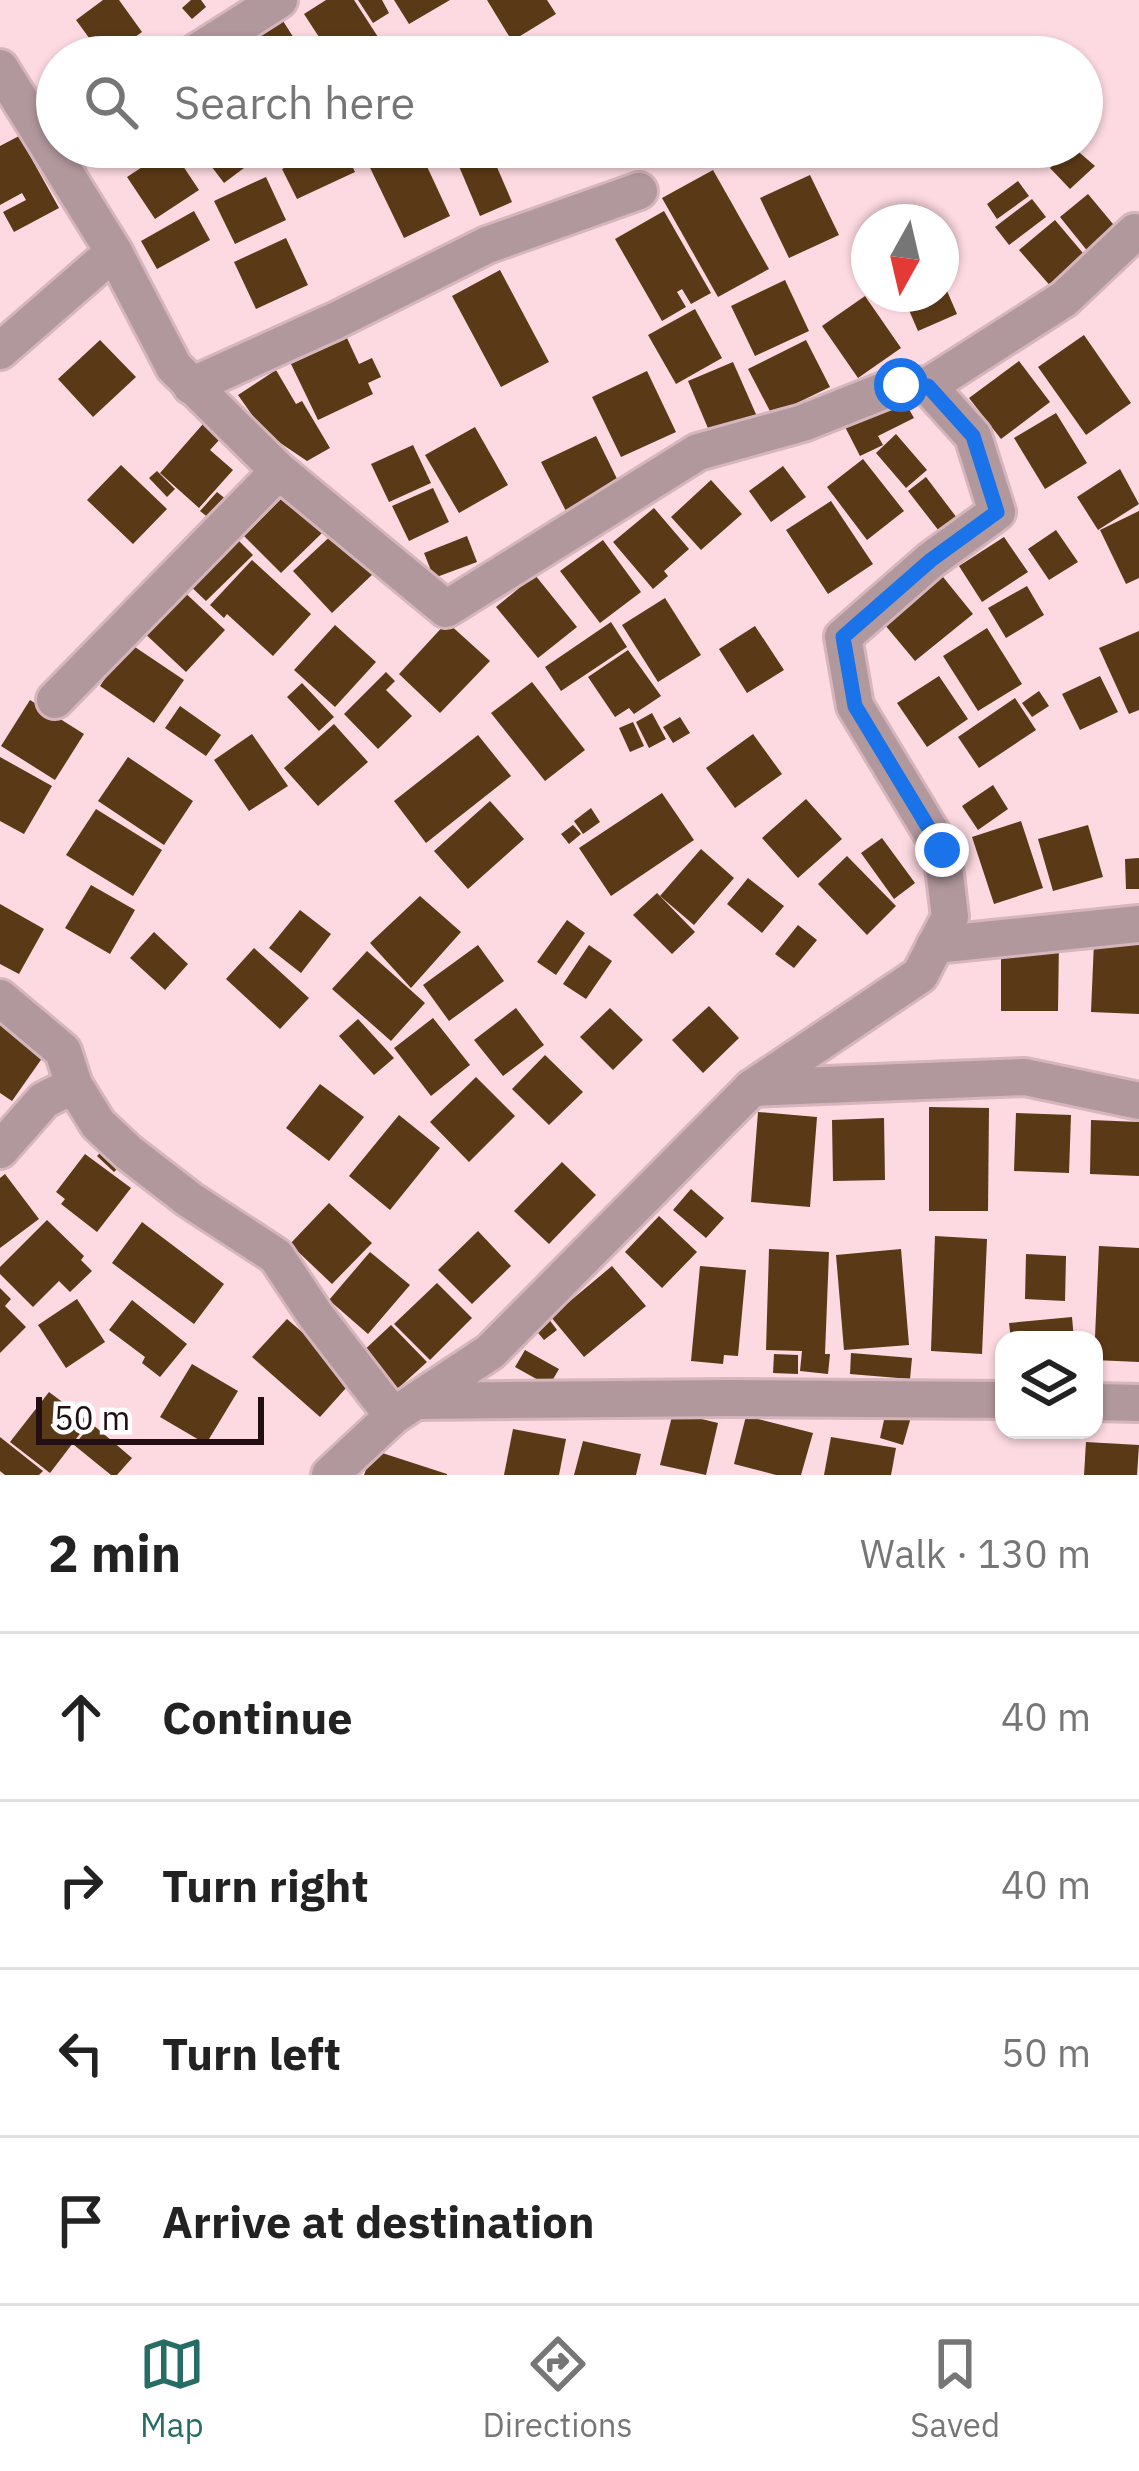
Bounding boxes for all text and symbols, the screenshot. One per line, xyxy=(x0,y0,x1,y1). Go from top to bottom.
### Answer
search box xyxy=(36,36,1103,168)
icon: search xyxy=(78,69,144,135)
text: Search here xyxy=(174,73,415,131)
north arrow xyxy=(851,204,959,312)
route start xyxy=(874,358,928,412)
route end xyxy=(915,823,969,877)
map controls xyxy=(995,1331,1103,1439)
button: layers xyxy=(995,1331,1103,1439)
scale bar xyxy=(36,1391,264,1444)
text: 50 m xyxy=(54,1396,130,1439)
text: 2 min xyxy=(48,1520,181,1586)
text: Walk · 130 m xyxy=(860,1528,1091,1579)
icon: ahead xyxy=(48,1684,114,1750)
text: Continue xyxy=(162,1688,353,1746)
text: 40 m xyxy=(1001,1691,1091,1742)
icon: right xyxy=(48,1852,114,1918)
text: Turn right xyxy=(162,1856,369,1914)
text: 40 m xyxy=(1001,1859,1091,1910)
icon: left xyxy=(48,2020,114,2086)
text: Turn left xyxy=(162,2024,341,2082)
text: 50 m xyxy=(1001,2027,1091,2078)
icon: arrive xyxy=(48,2188,114,2254)
text: Arrive at destination xyxy=(162,2192,595,2250)
tab: Map xyxy=(139,2331,205,2446)
tab: Directions xyxy=(483,2331,633,2446)
tab: Saved xyxy=(910,2331,1000,2446)

